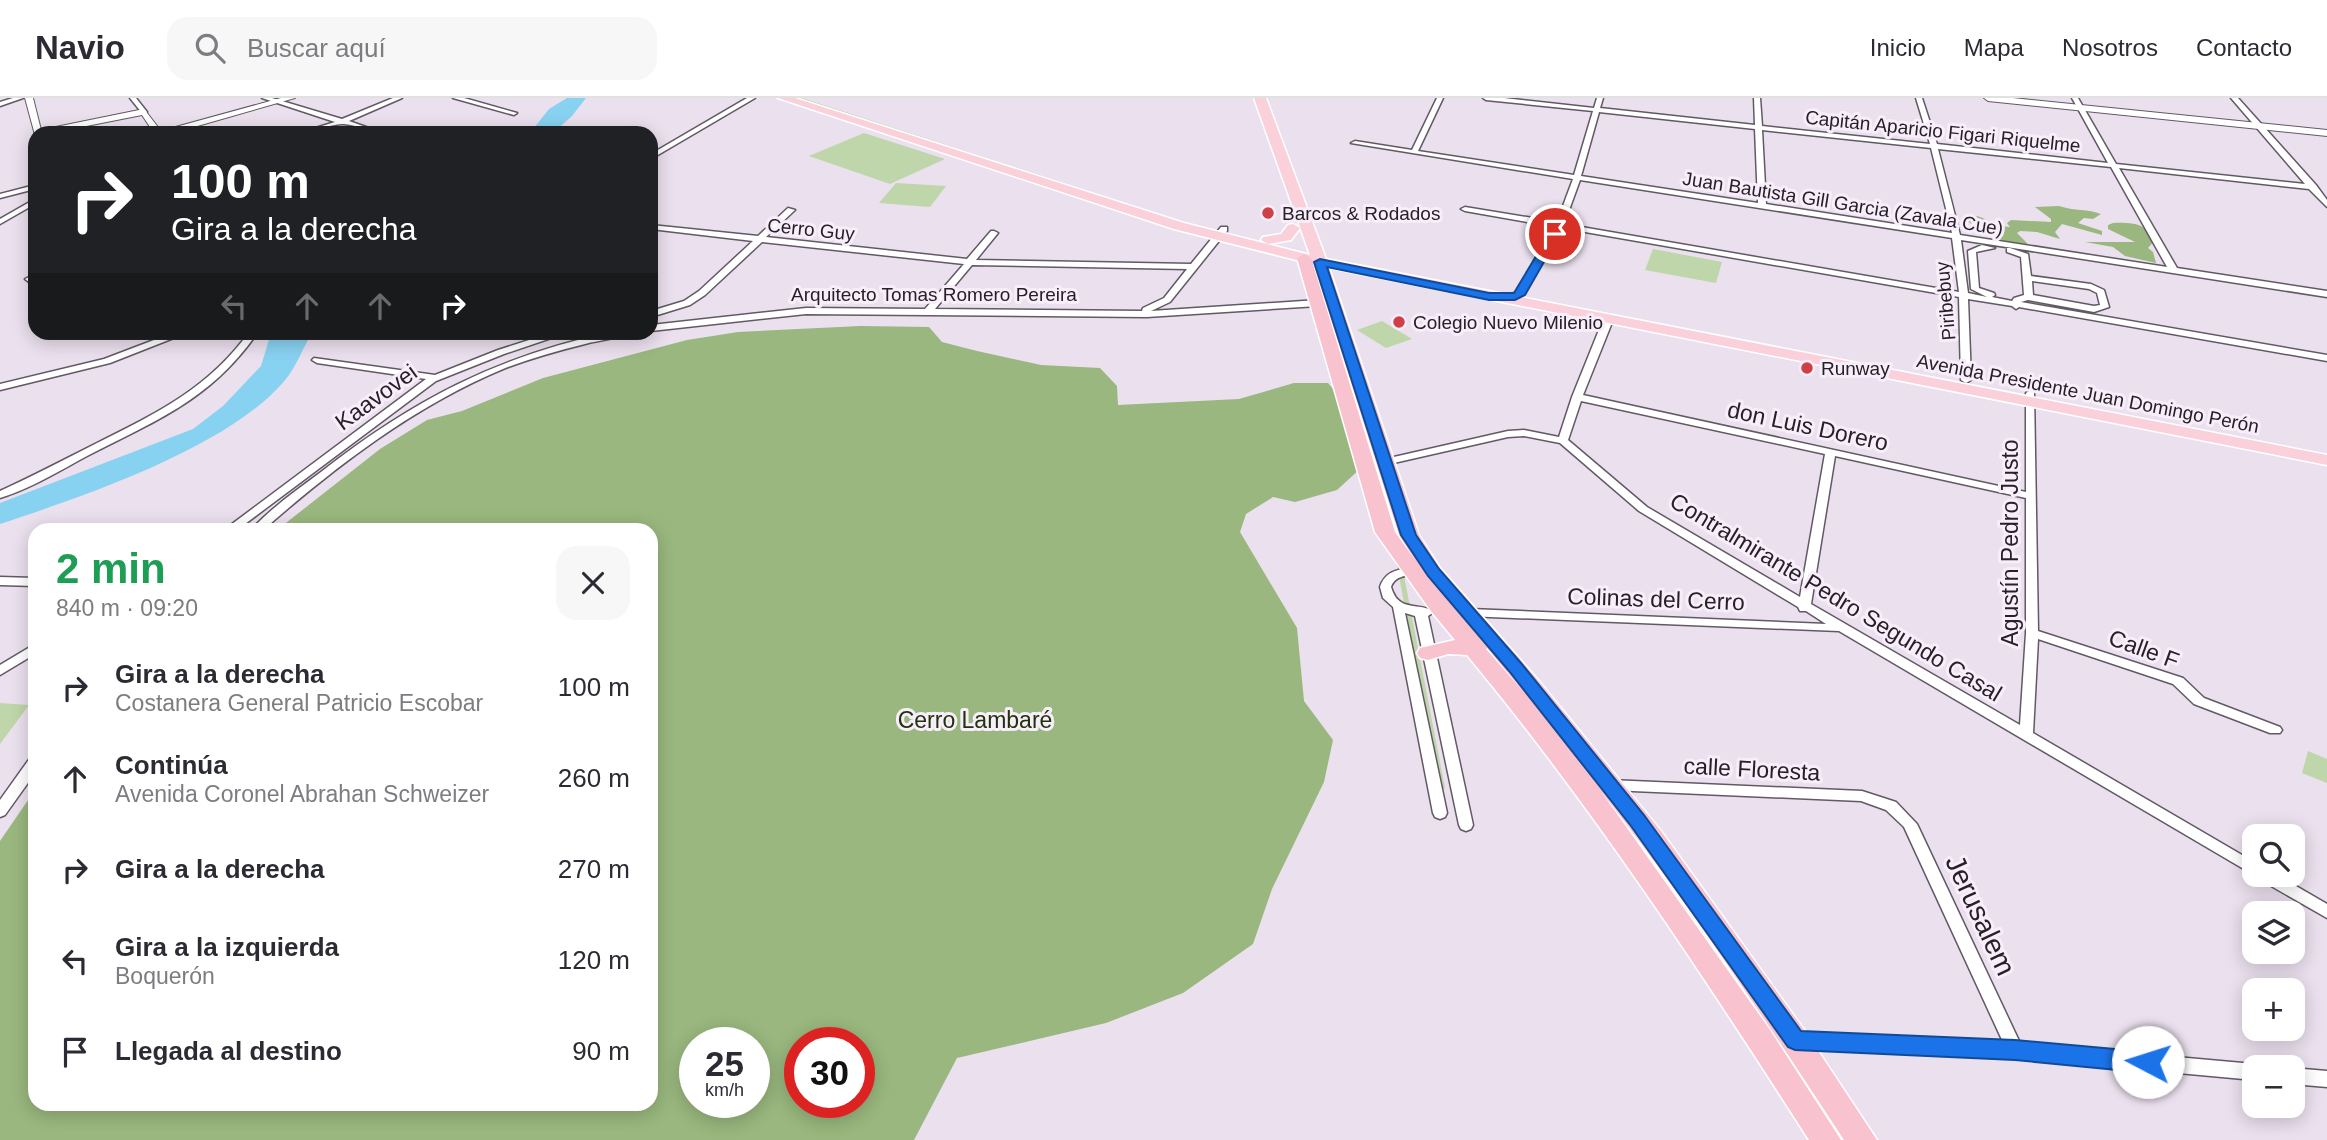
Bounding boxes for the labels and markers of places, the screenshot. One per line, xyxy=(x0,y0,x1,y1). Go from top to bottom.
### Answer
place label: Barcos & Rodados xyxy=(1282,203,1440,224)
pin xyxy=(1525,204,1585,264)
marker: Barcos & Rodados xyxy=(1260,205,1276,221)
place label: Colegio Nuevo Milenio xyxy=(1413,312,1603,333)
marker: Colegio Nuevo Milenio xyxy=(1391,314,1407,330)
place label: Runway xyxy=(1821,358,1890,379)
marker: Runway xyxy=(1799,360,1815,376)

